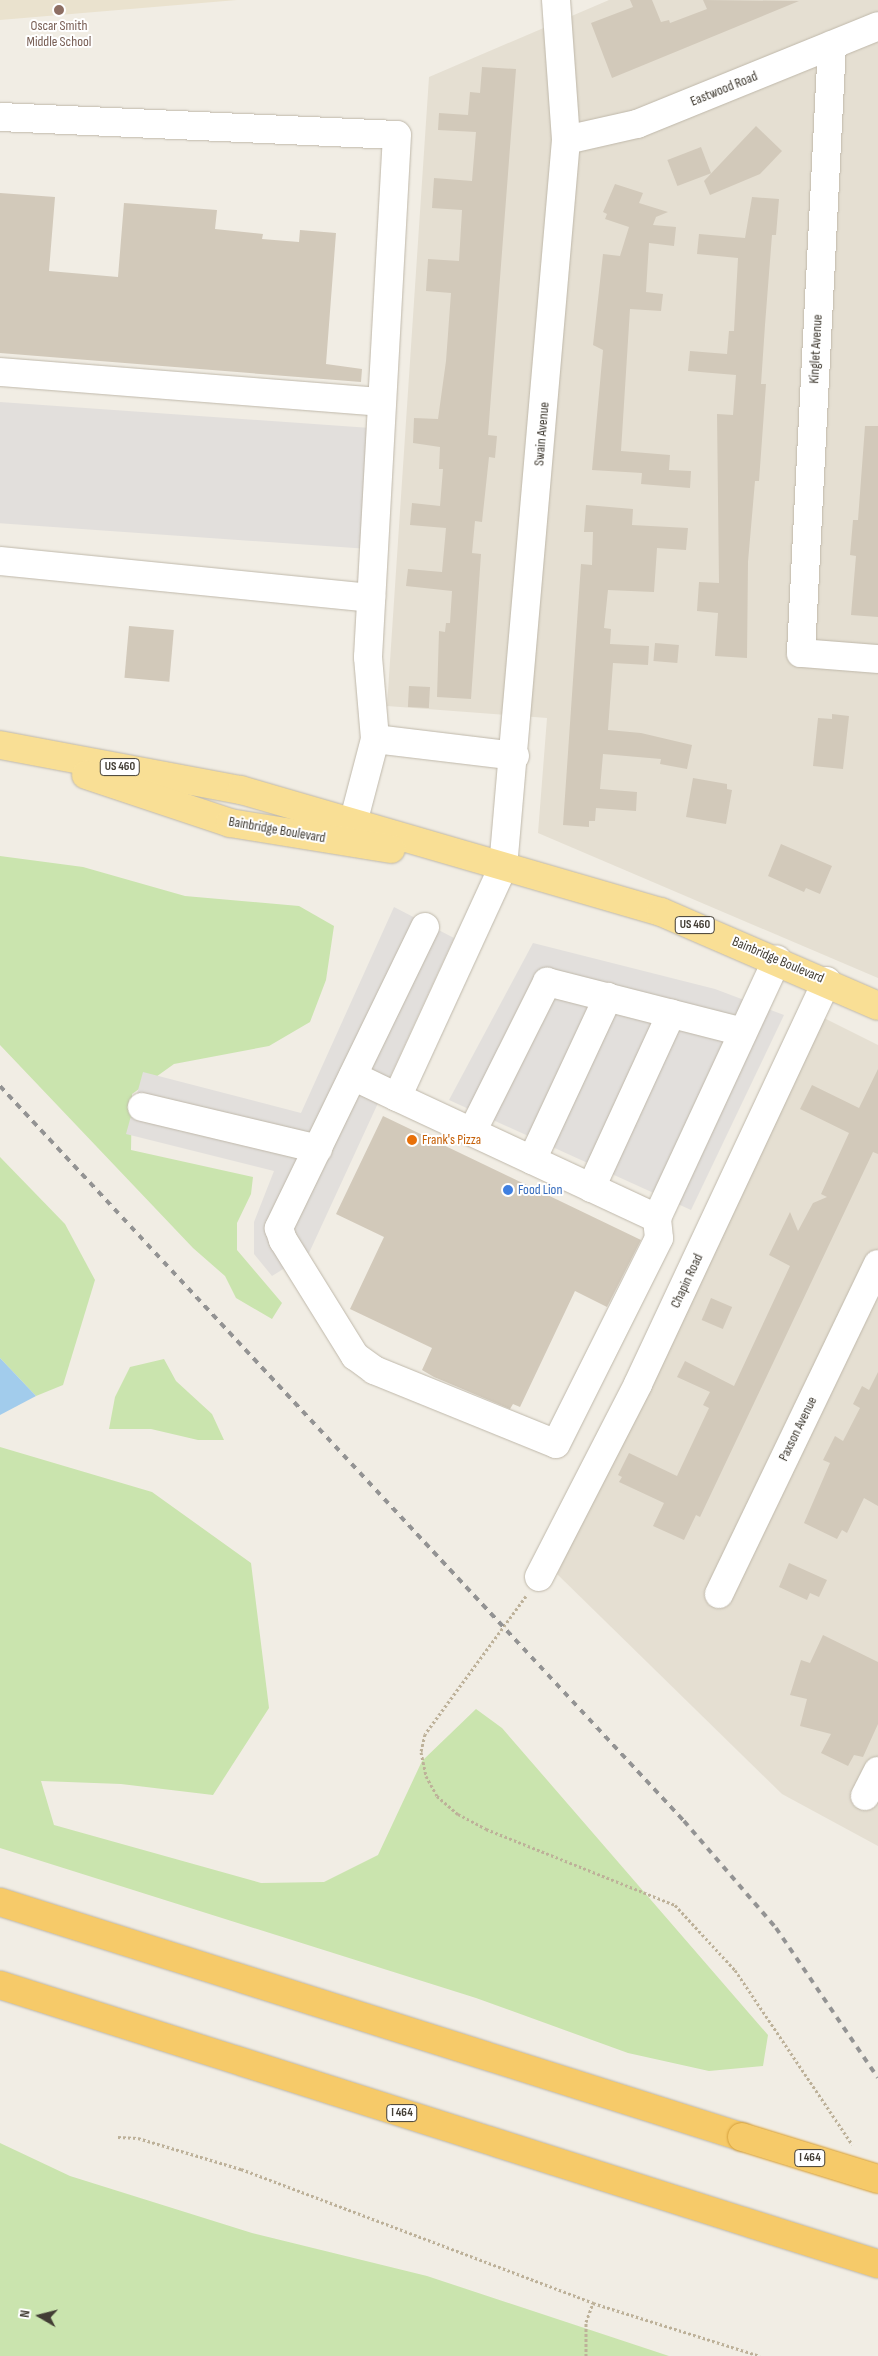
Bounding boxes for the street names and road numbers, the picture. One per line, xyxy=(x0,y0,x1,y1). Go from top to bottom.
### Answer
street label: Eastwood Road xyxy=(688,68,760,110)
street label: Kinglet Avenue xyxy=(806,314,826,384)
street label: Swain Avenue xyxy=(531,401,553,467)
road number: US 460 xyxy=(99,758,141,776)
street label: Bainbridge Boulevard xyxy=(227,813,327,847)
road number: US 460 xyxy=(674,916,716,934)
street label: Bainbridge Boulevard xyxy=(730,933,826,987)
street label: Chapin Road xyxy=(667,1251,707,1311)
street label: Paxson Avenue xyxy=(775,1394,821,1464)
road number: I 464 xyxy=(386,2104,418,2122)
road number: I 464 xyxy=(794,2148,826,2168)

